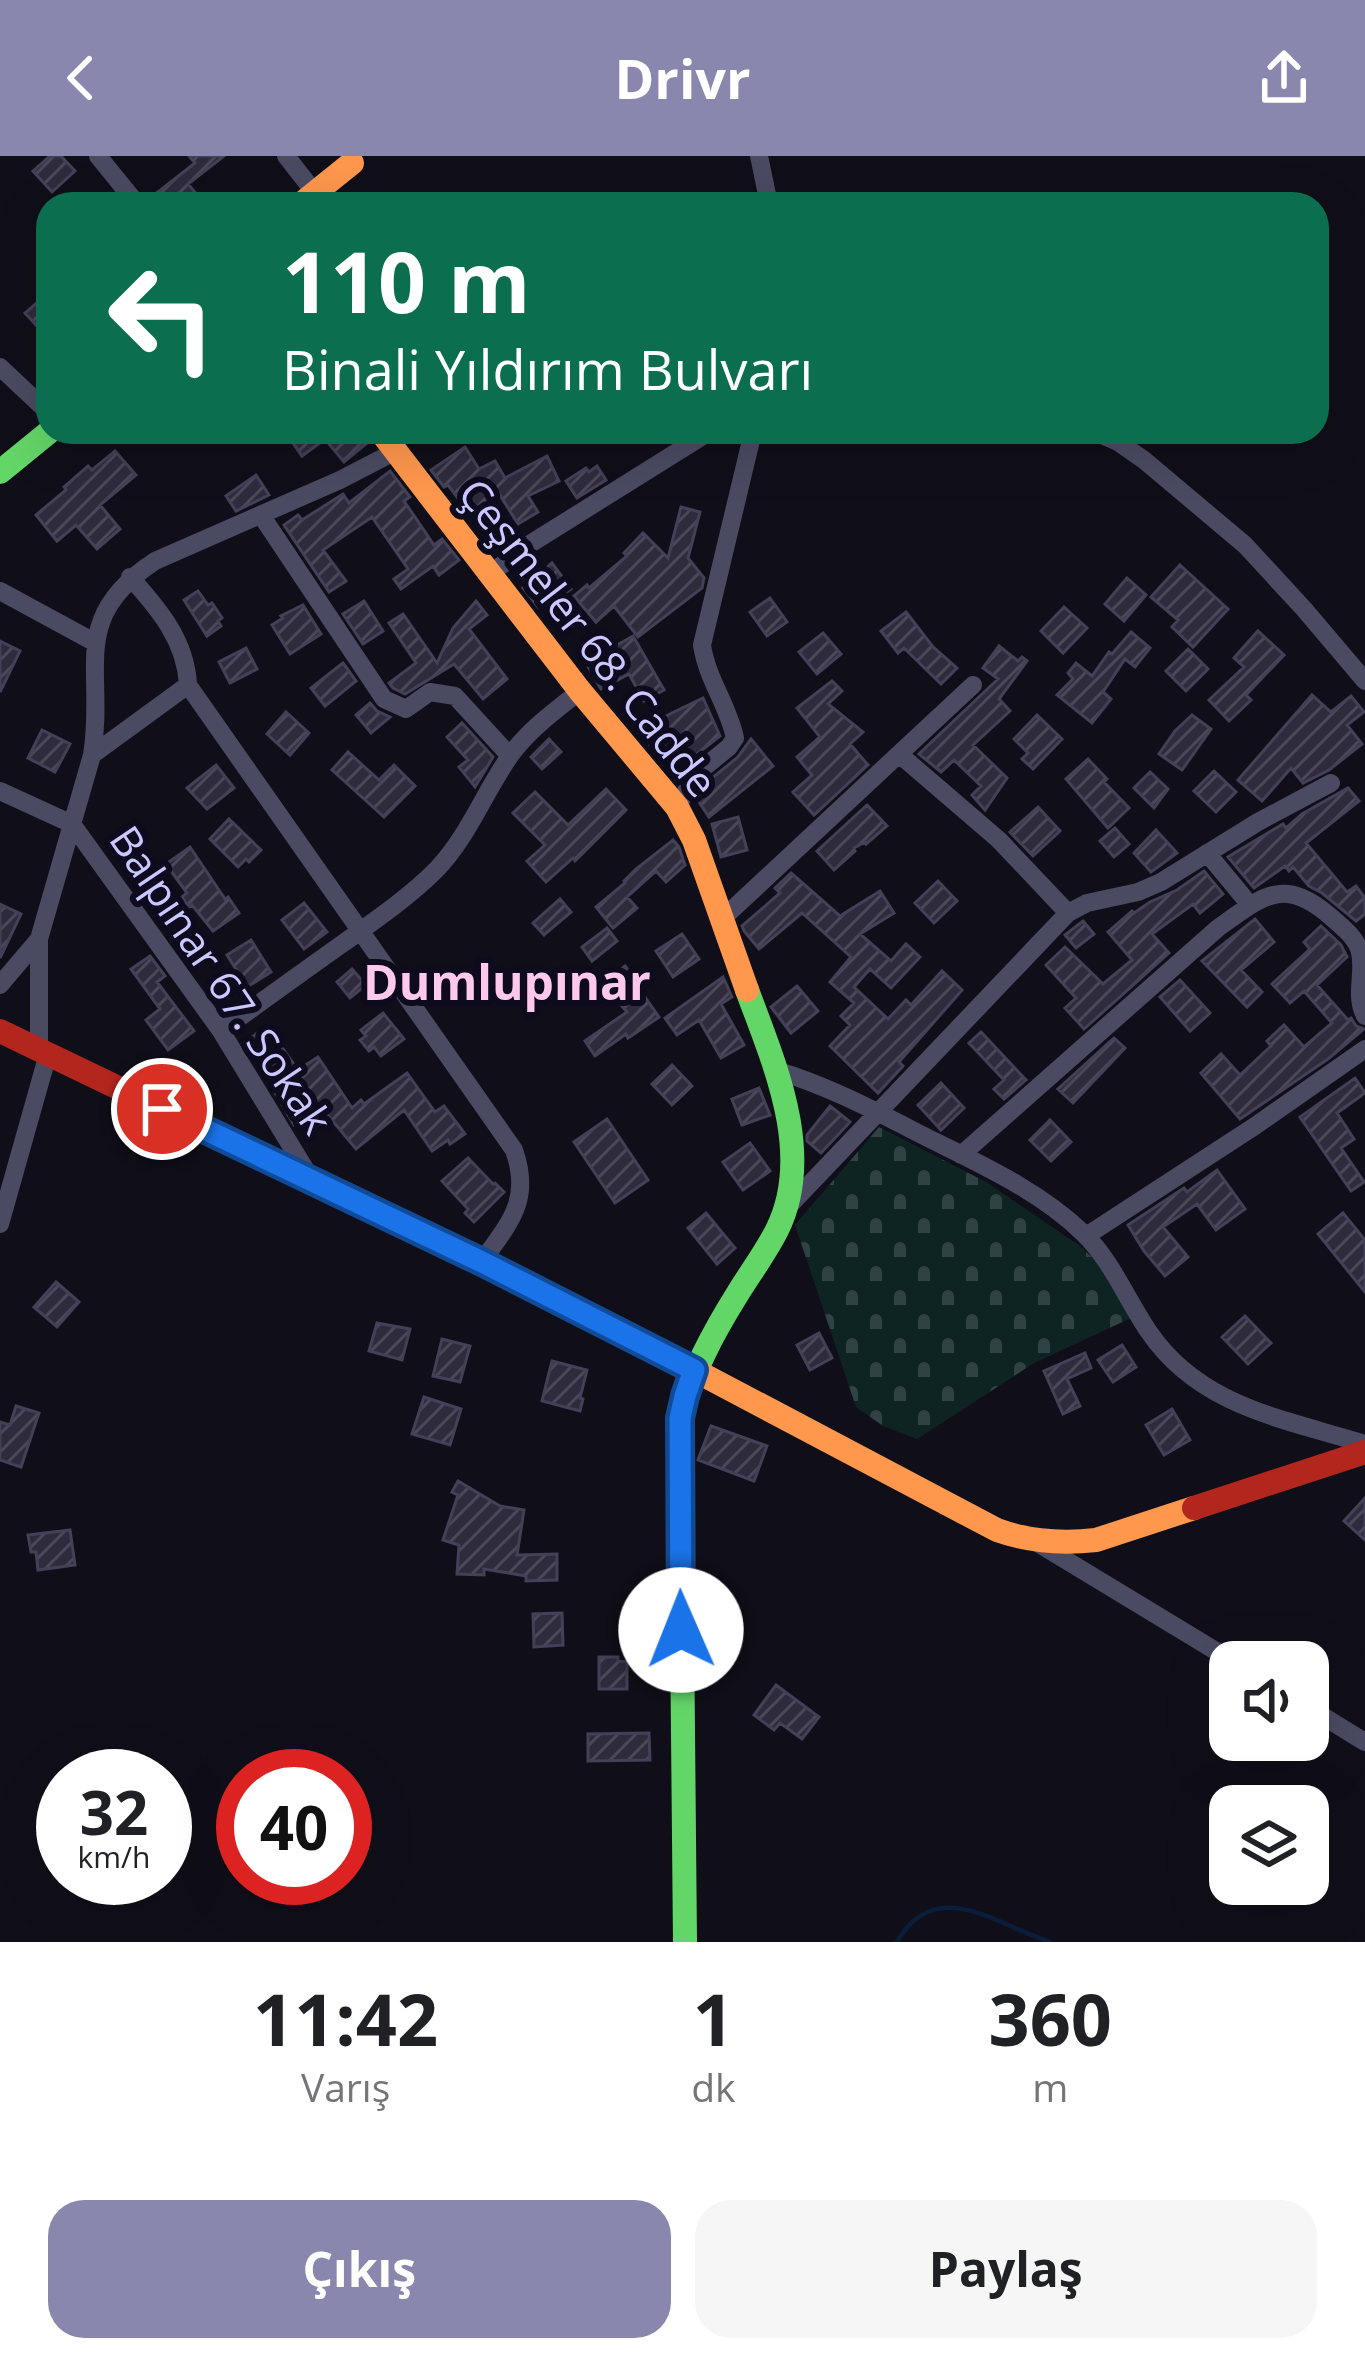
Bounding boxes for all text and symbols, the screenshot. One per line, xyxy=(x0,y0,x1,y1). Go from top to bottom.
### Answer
text: Drivr xyxy=(614,41,751,115)
icon: back xyxy=(48,45,114,111)
icon: share xyxy=(1251,45,1317,111)
text: 110 m xyxy=(282,223,530,338)
icon: left xyxy=(84,240,240,396)
text: Binali Yıldırım Bulvarı xyxy=(282,332,813,406)
street label: Çeşmeler 68. Cadde xyxy=(447,466,732,808)
street label: Balpınar 67. Sokak xyxy=(98,814,347,1144)
district label: Dumlupınar xyxy=(363,949,651,1014)
pin xyxy=(111,1058,213,1160)
icon: arrive xyxy=(129,1076,195,1142)
position arrow xyxy=(618,1567,744,1693)
map controls xyxy=(1209,1641,1329,1905)
button: sound xyxy=(1209,1641,1329,1761)
speed limit sign: 40 xyxy=(216,1749,372,1905)
text: 32 xyxy=(80,1771,148,1853)
button: layers xyxy=(1209,1785,1329,1905)
text: km/h xyxy=(78,1836,150,1877)
text: 11:42 xyxy=(253,1969,438,2067)
text: 1 xyxy=(693,1969,734,2067)
text: 360 xyxy=(988,1969,1112,2067)
text: Varış xyxy=(301,2060,390,2113)
text: dk xyxy=(691,2060,736,2113)
text: m xyxy=(1032,2060,1068,2113)
button: Çıkış xyxy=(48,2200,671,2338)
button: Paylaş xyxy=(695,2200,1317,2338)

